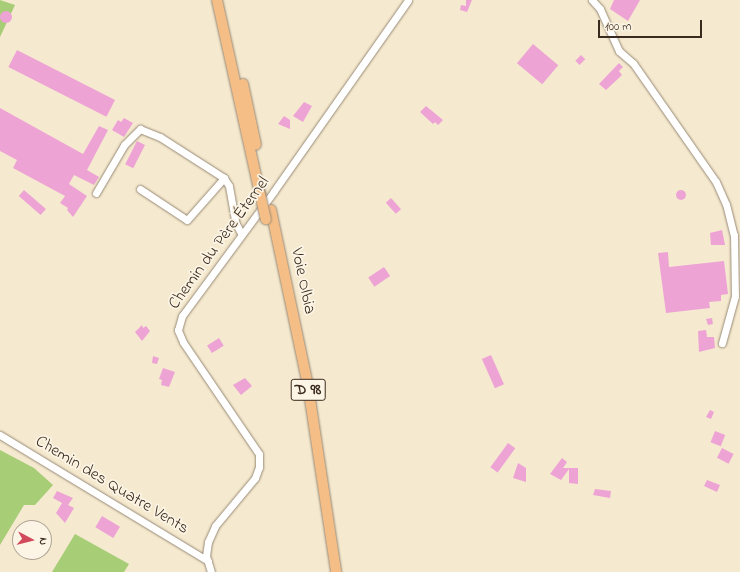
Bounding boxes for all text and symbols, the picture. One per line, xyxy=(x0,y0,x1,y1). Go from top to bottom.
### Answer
scale bar xyxy=(600,12,704,38)
text: 100 m xyxy=(605,18,632,36)
street label: Chemin du Père Éternel xyxy=(164,173,274,313)
street label: Voie Olbia xyxy=(286,246,320,316)
road number: D 98 xyxy=(290,376,326,404)
street label: Chemin des Quatre Vents xyxy=(32,431,192,539)
north arrow xyxy=(12,520,52,560)
text: N xyxy=(35,537,51,546)

